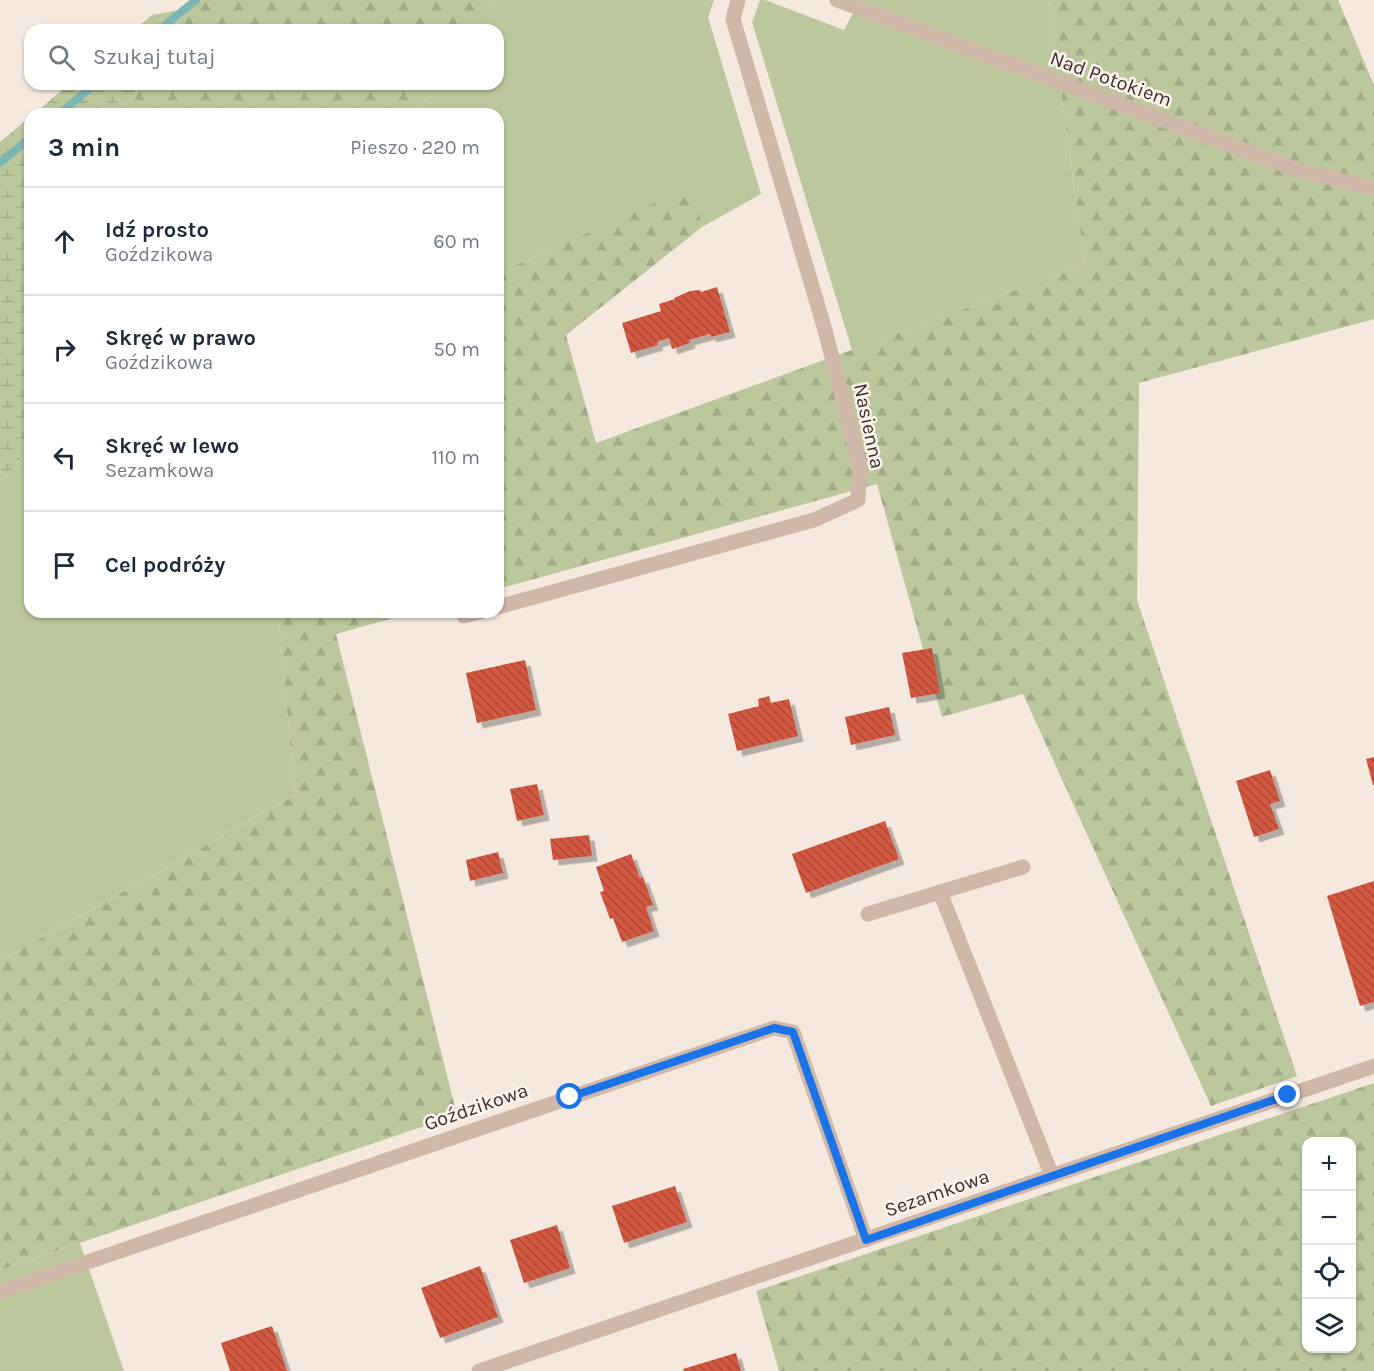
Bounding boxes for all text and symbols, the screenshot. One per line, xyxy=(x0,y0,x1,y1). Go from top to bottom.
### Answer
search box xyxy=(24,24,504,90)
icon: search xyxy=(45,41,78,74)
text: Szukaj tutaj xyxy=(93,44,216,70)
street label: Nad Potokiem xyxy=(1047,46,1175,112)
text: 3 min xyxy=(48,132,120,163)
text: Pieszo · 220 m xyxy=(350,136,480,159)
text: Idź prosto xyxy=(105,217,209,243)
icon: ahead xyxy=(48,225,81,258)
text: 60 m xyxy=(433,230,480,253)
text: Goździkowa xyxy=(105,243,213,266)
text: Skręć w prawo xyxy=(105,325,256,351)
icon: right xyxy=(48,333,81,366)
text: 50 m xyxy=(433,338,480,361)
text: Goździkowa xyxy=(105,351,213,374)
street label: Nasienna xyxy=(849,381,889,471)
text: Skręć w lewo xyxy=(105,433,239,459)
icon: left xyxy=(48,441,81,474)
text: 110 m xyxy=(431,446,480,469)
text: Sezamkowa xyxy=(105,459,214,482)
icon: arrive xyxy=(48,549,81,582)
text: Cel podróży xyxy=(105,552,225,578)
street label: Goździkowa xyxy=(421,1078,531,1136)
route end xyxy=(1274,1081,1300,1107)
route start xyxy=(556,1083,582,1109)
map controls xyxy=(1302,1137,1356,1353)
button: + xyxy=(1302,1137,1356,1191)
street label: Sezamkowa xyxy=(882,1164,992,1222)
button: − xyxy=(1302,1191,1356,1245)
button: locate xyxy=(1302,1245,1356,1299)
button: layers xyxy=(1302,1299,1356,1353)

